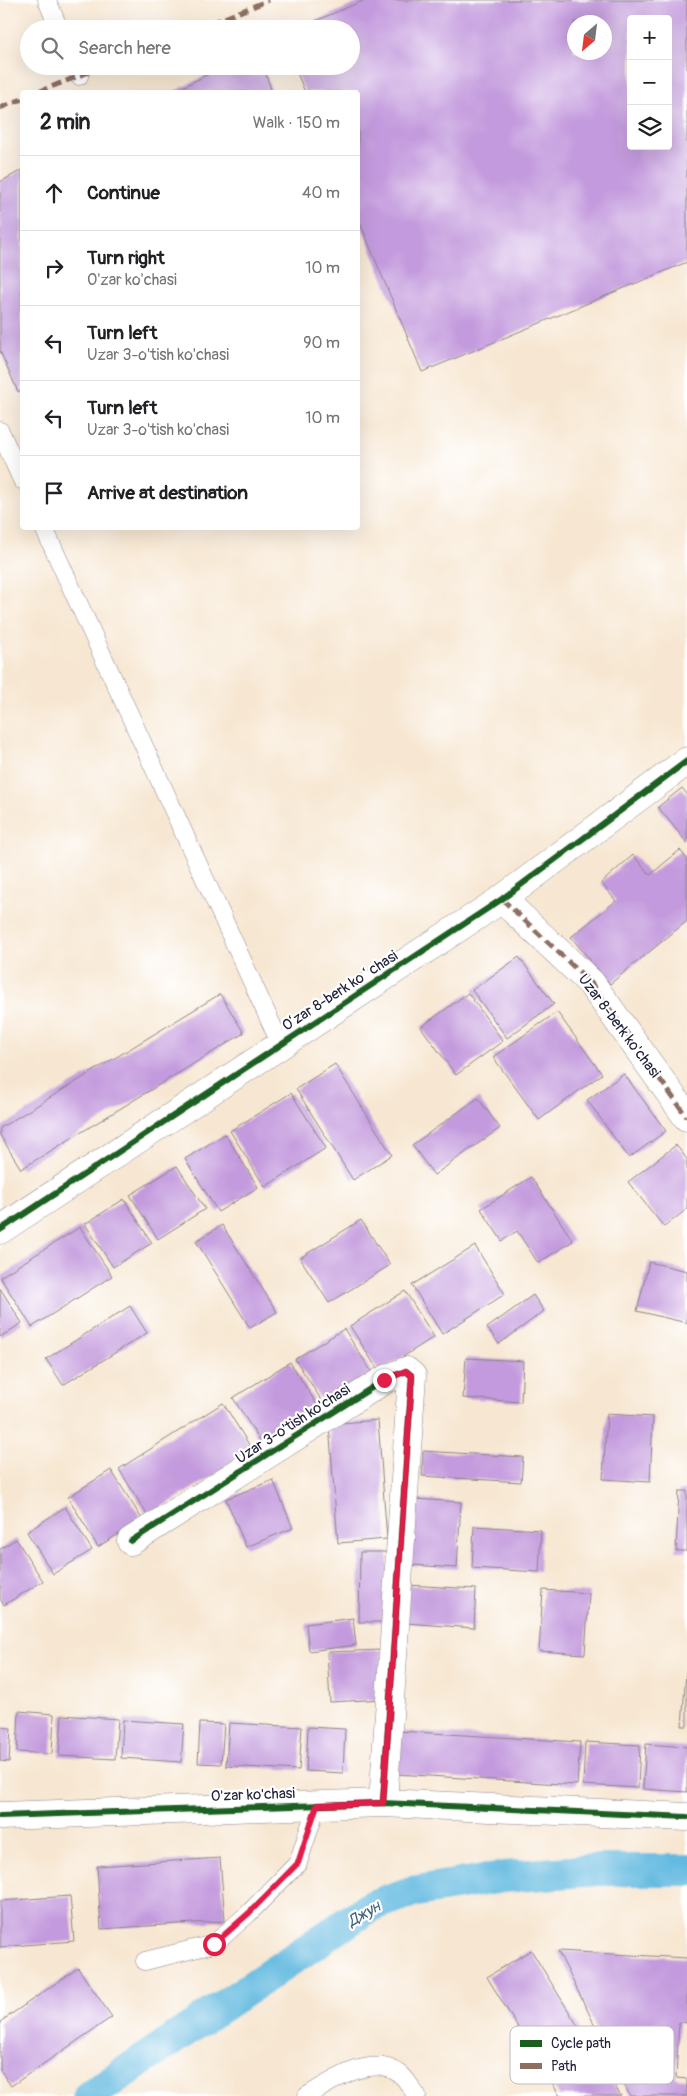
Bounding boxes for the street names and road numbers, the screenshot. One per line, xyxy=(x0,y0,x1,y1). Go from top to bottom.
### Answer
street label: Oʻzar 8-berk koʻchasi xyxy=(279,946,402,1036)
street label: Uzar 8-berk ko'chasi xyxy=(574,970,664,1082)
street label: Uzar 3-o'tish ko'chasi xyxy=(232,1380,354,1468)
street label: O'zar ko'chasi xyxy=(211,1784,296,1806)

